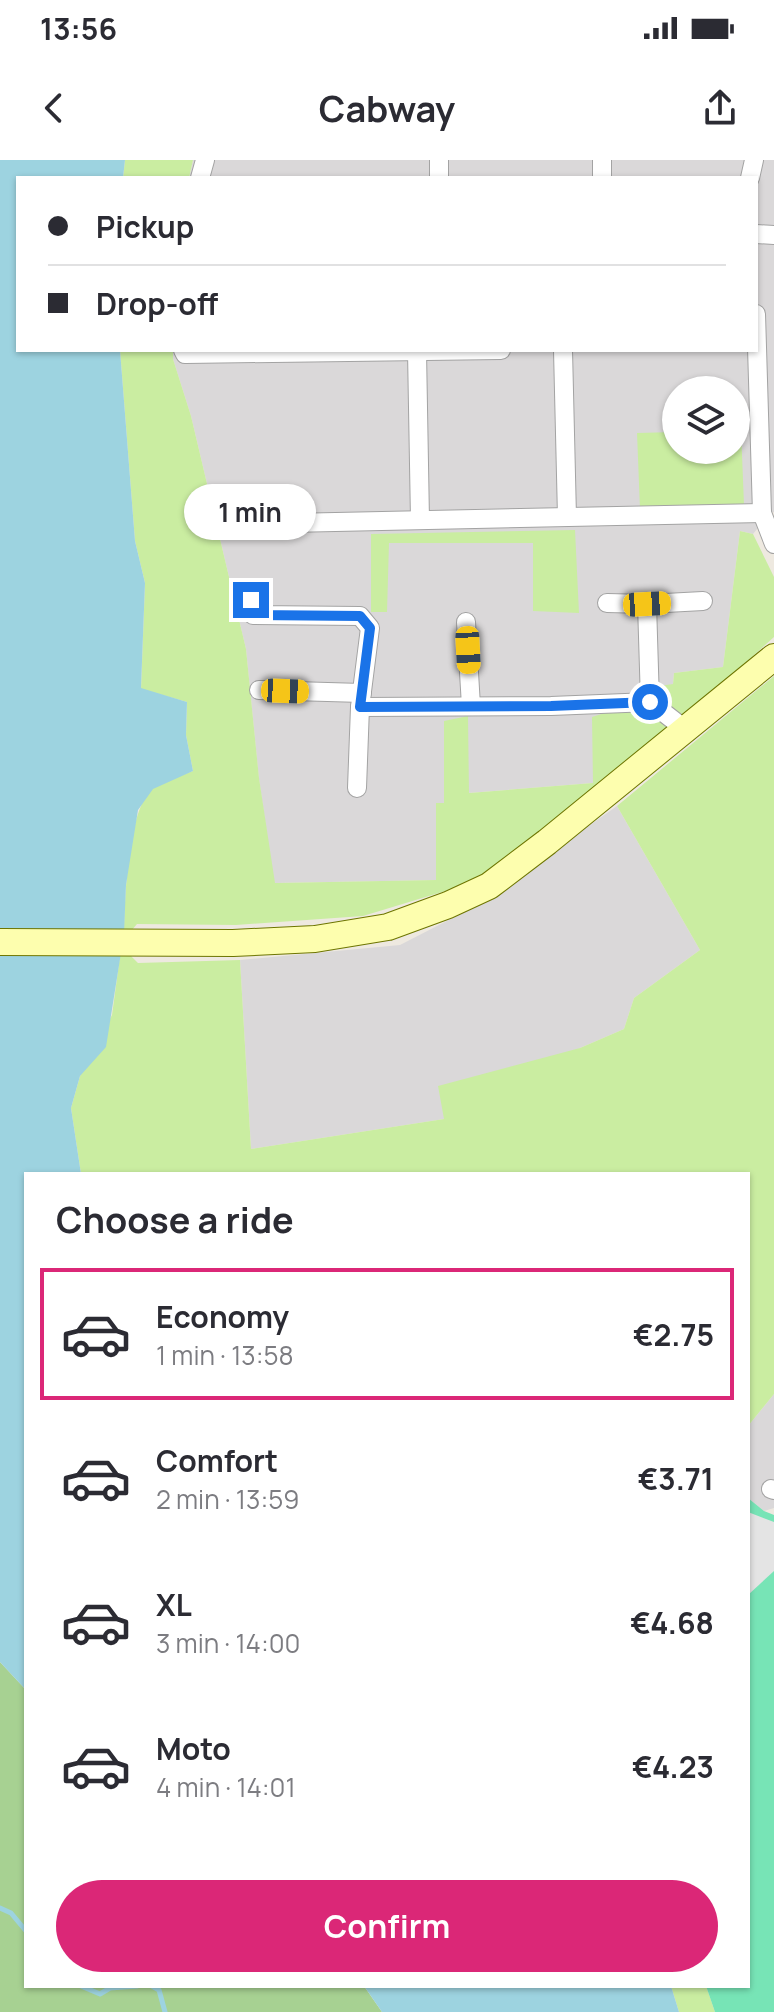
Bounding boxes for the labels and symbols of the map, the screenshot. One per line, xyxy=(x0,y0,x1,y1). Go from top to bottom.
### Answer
callout: 1 min xyxy=(185,484,317,540)
route end xyxy=(233,582,269,618)
car xyxy=(622,591,672,617)
car xyxy=(455,625,481,675)
car xyxy=(261,678,309,704)
route start xyxy=(632,684,668,720)

